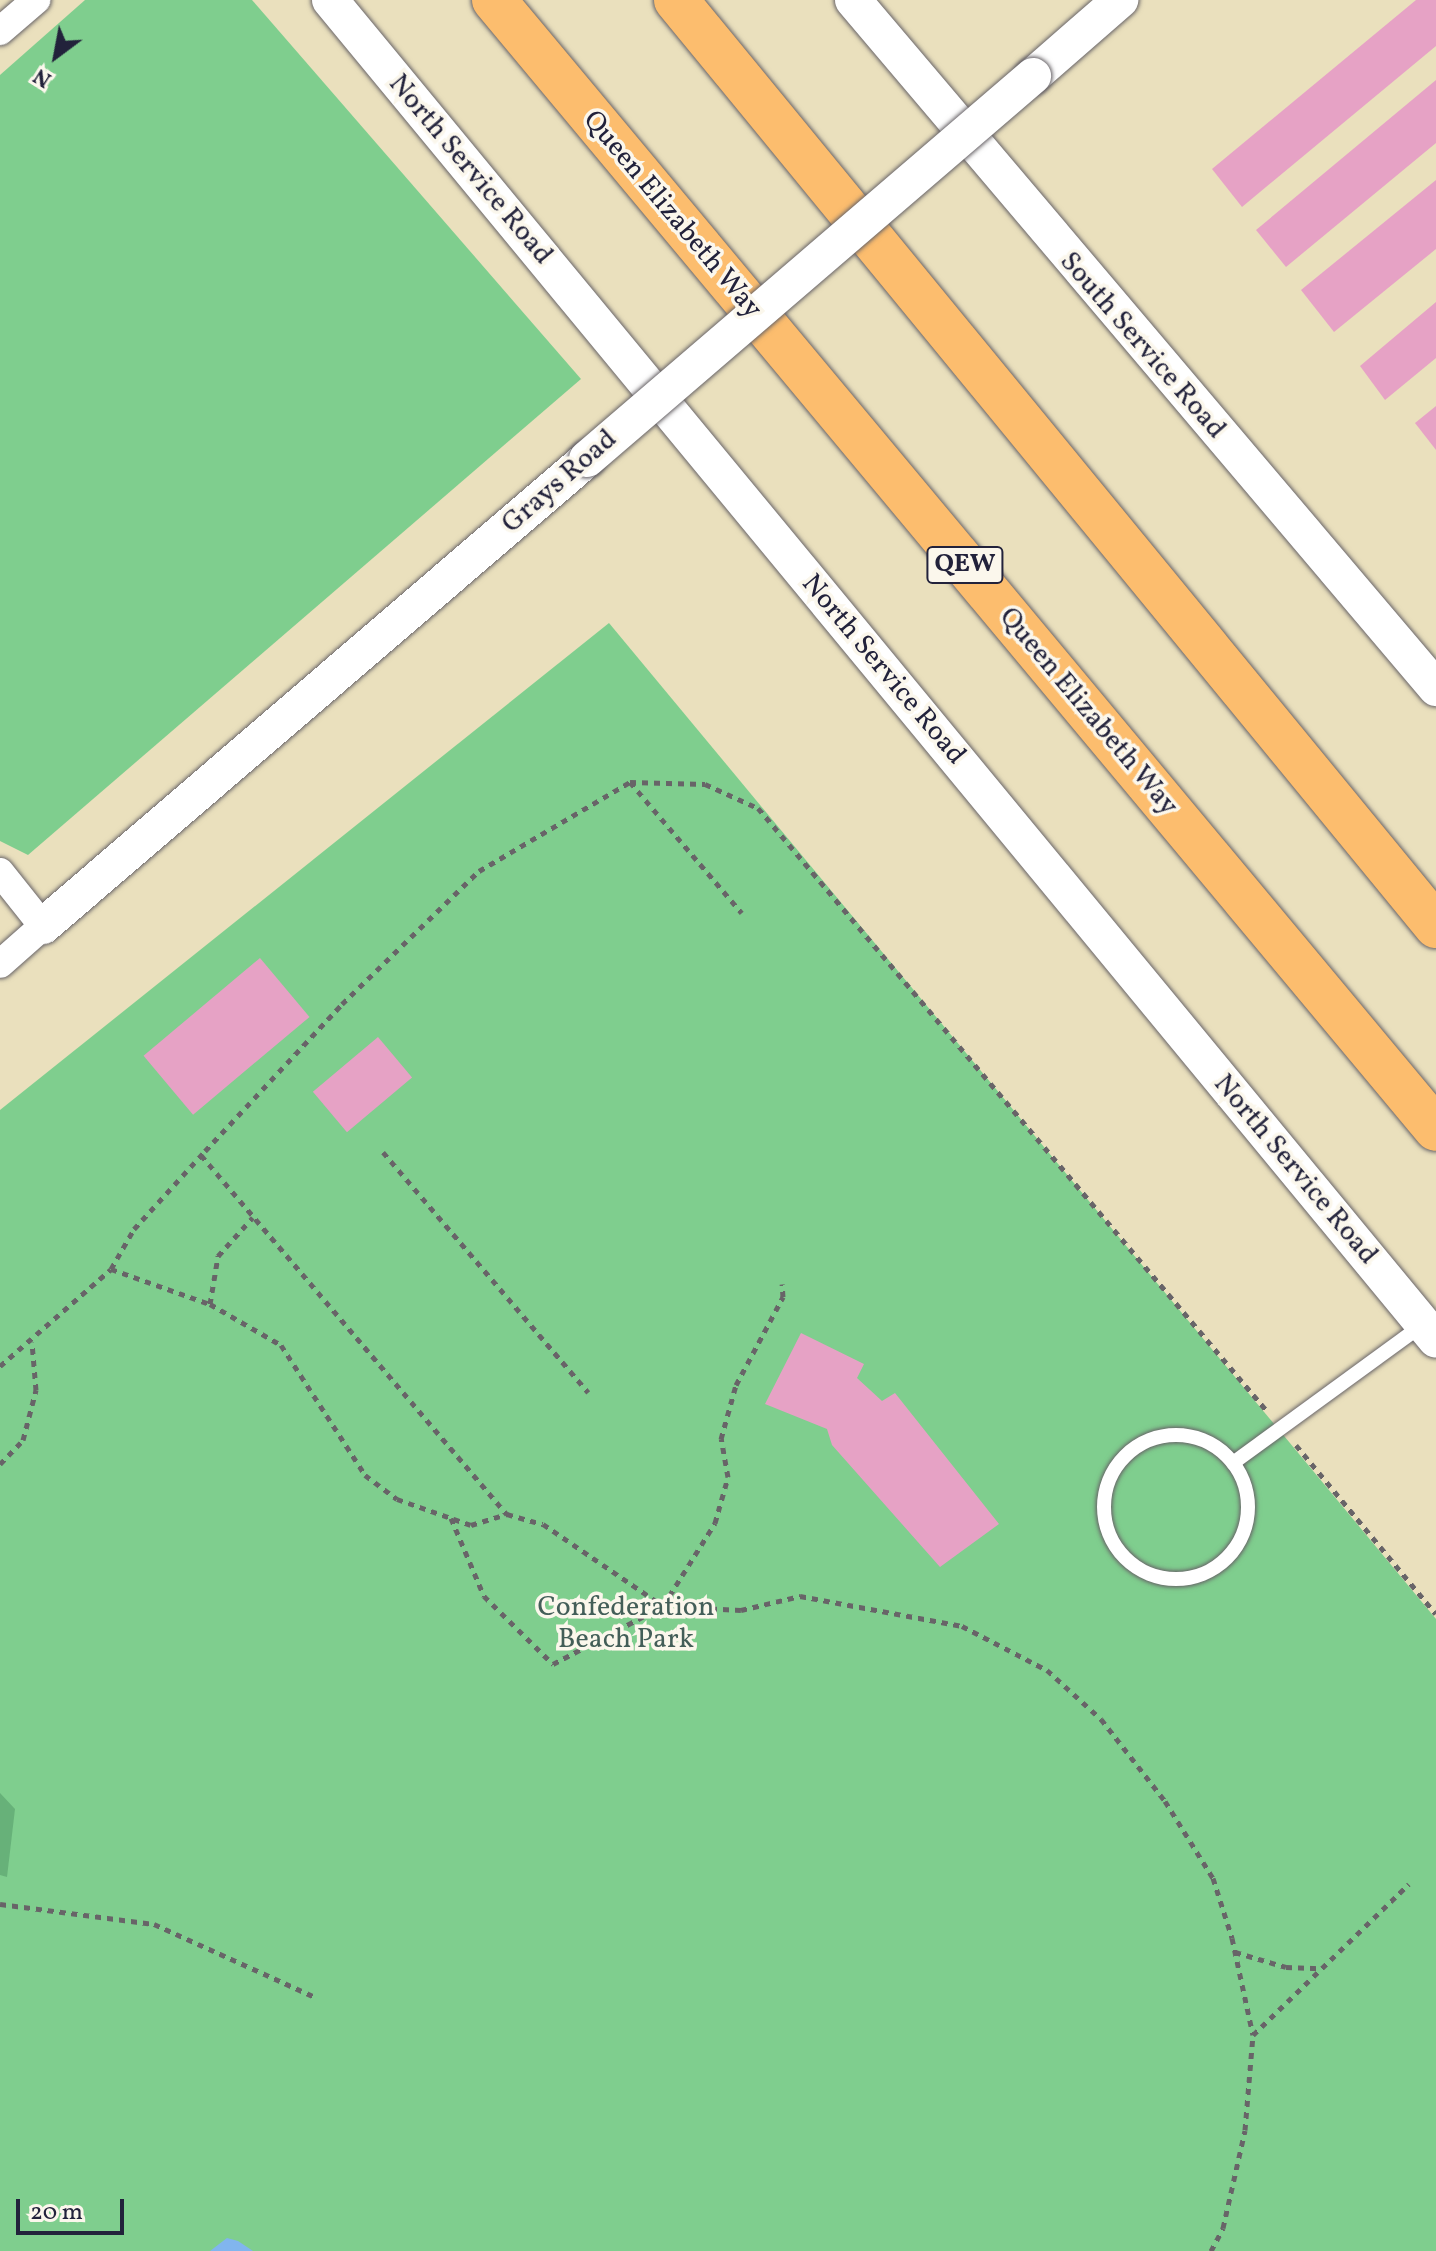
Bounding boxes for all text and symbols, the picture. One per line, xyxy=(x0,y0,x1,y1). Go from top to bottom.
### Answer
north arrow xyxy=(16,16,96,96)
text: N xyxy=(28,59,58,94)
street label: North Service Road xyxy=(381,68,559,272)
street label: Queen Elizabeth Way xyxy=(575,104,769,326)
street label: South Service Road xyxy=(1052,246,1232,446)
street label: Grays Road xyxy=(496,423,624,541)
road number: QEW xyxy=(925,543,1005,587)
street label: North Service Road xyxy=(794,568,972,772)
street label: Queen Elizabeth Way xyxy=(991,601,1185,823)
street label: North Service Road xyxy=(1206,1068,1384,1272)
park label: Confederation Beach Park xyxy=(538,1591,714,1657)
scale bar xyxy=(20,2183,128,2233)
text: 20 m xyxy=(30,2196,83,2230)

